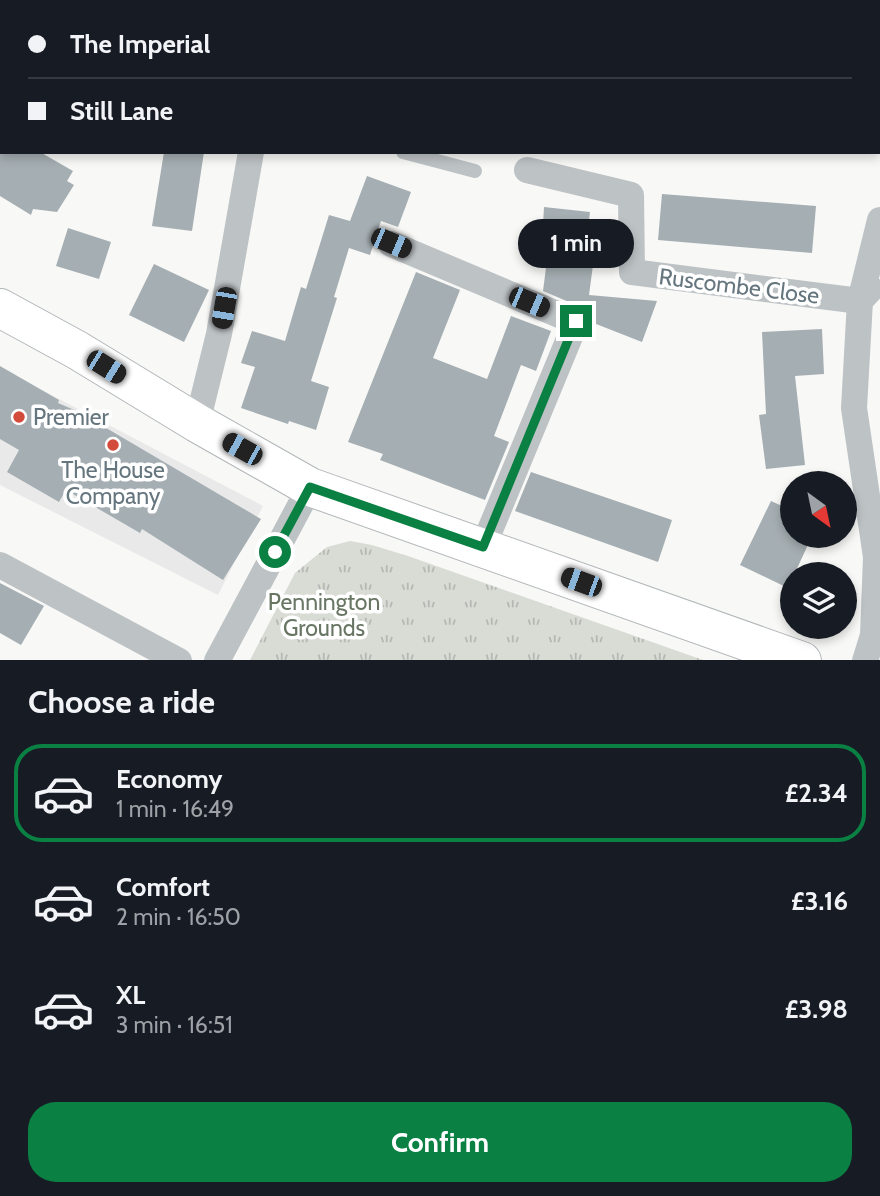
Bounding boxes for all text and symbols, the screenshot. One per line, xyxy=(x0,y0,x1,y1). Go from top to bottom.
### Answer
text: The Imperial xyxy=(70,28,210,60)
text: Still Lane xyxy=(70,95,173,127)
callout: 1 min xyxy=(518,219,634,268)
car xyxy=(368,225,415,261)
text: 1 min xyxy=(550,229,602,257)
street label: Ruscombe Close xyxy=(657,262,821,310)
car xyxy=(506,284,553,320)
car xyxy=(211,285,238,331)
route end xyxy=(560,305,592,337)
car xyxy=(83,347,130,387)
place label: Premier xyxy=(33,403,110,431)
marker: Premier xyxy=(11,409,27,425)
car xyxy=(219,430,266,468)
marker: The House Company xyxy=(105,437,121,453)
place label: The House Company xyxy=(61,456,165,510)
north arrow xyxy=(780,471,858,548)
map controls xyxy=(780,471,857,639)
route start xyxy=(259,536,291,568)
button: layers xyxy=(780,562,857,639)
car xyxy=(558,565,605,599)
park label: Pennington Grounds xyxy=(268,588,380,642)
text: Choose a ride xyxy=(28,682,215,721)
icon: car xyxy=(32,762,95,825)
text: Economy xyxy=(116,763,222,795)
text: £2.34 xyxy=(785,777,848,809)
text: 1 min · 16:49 xyxy=(116,795,234,823)
icon: car xyxy=(32,870,95,933)
text: Comfort xyxy=(116,871,210,903)
text: £3.16 xyxy=(791,885,848,917)
text: 2 min · 16:50 xyxy=(116,903,241,931)
icon: car xyxy=(32,978,95,1041)
text: XL xyxy=(116,979,145,1011)
text: £3.98 xyxy=(785,993,848,1025)
text: 3 min · 16:51 xyxy=(116,1011,233,1039)
button: Confirm xyxy=(28,1102,852,1182)

